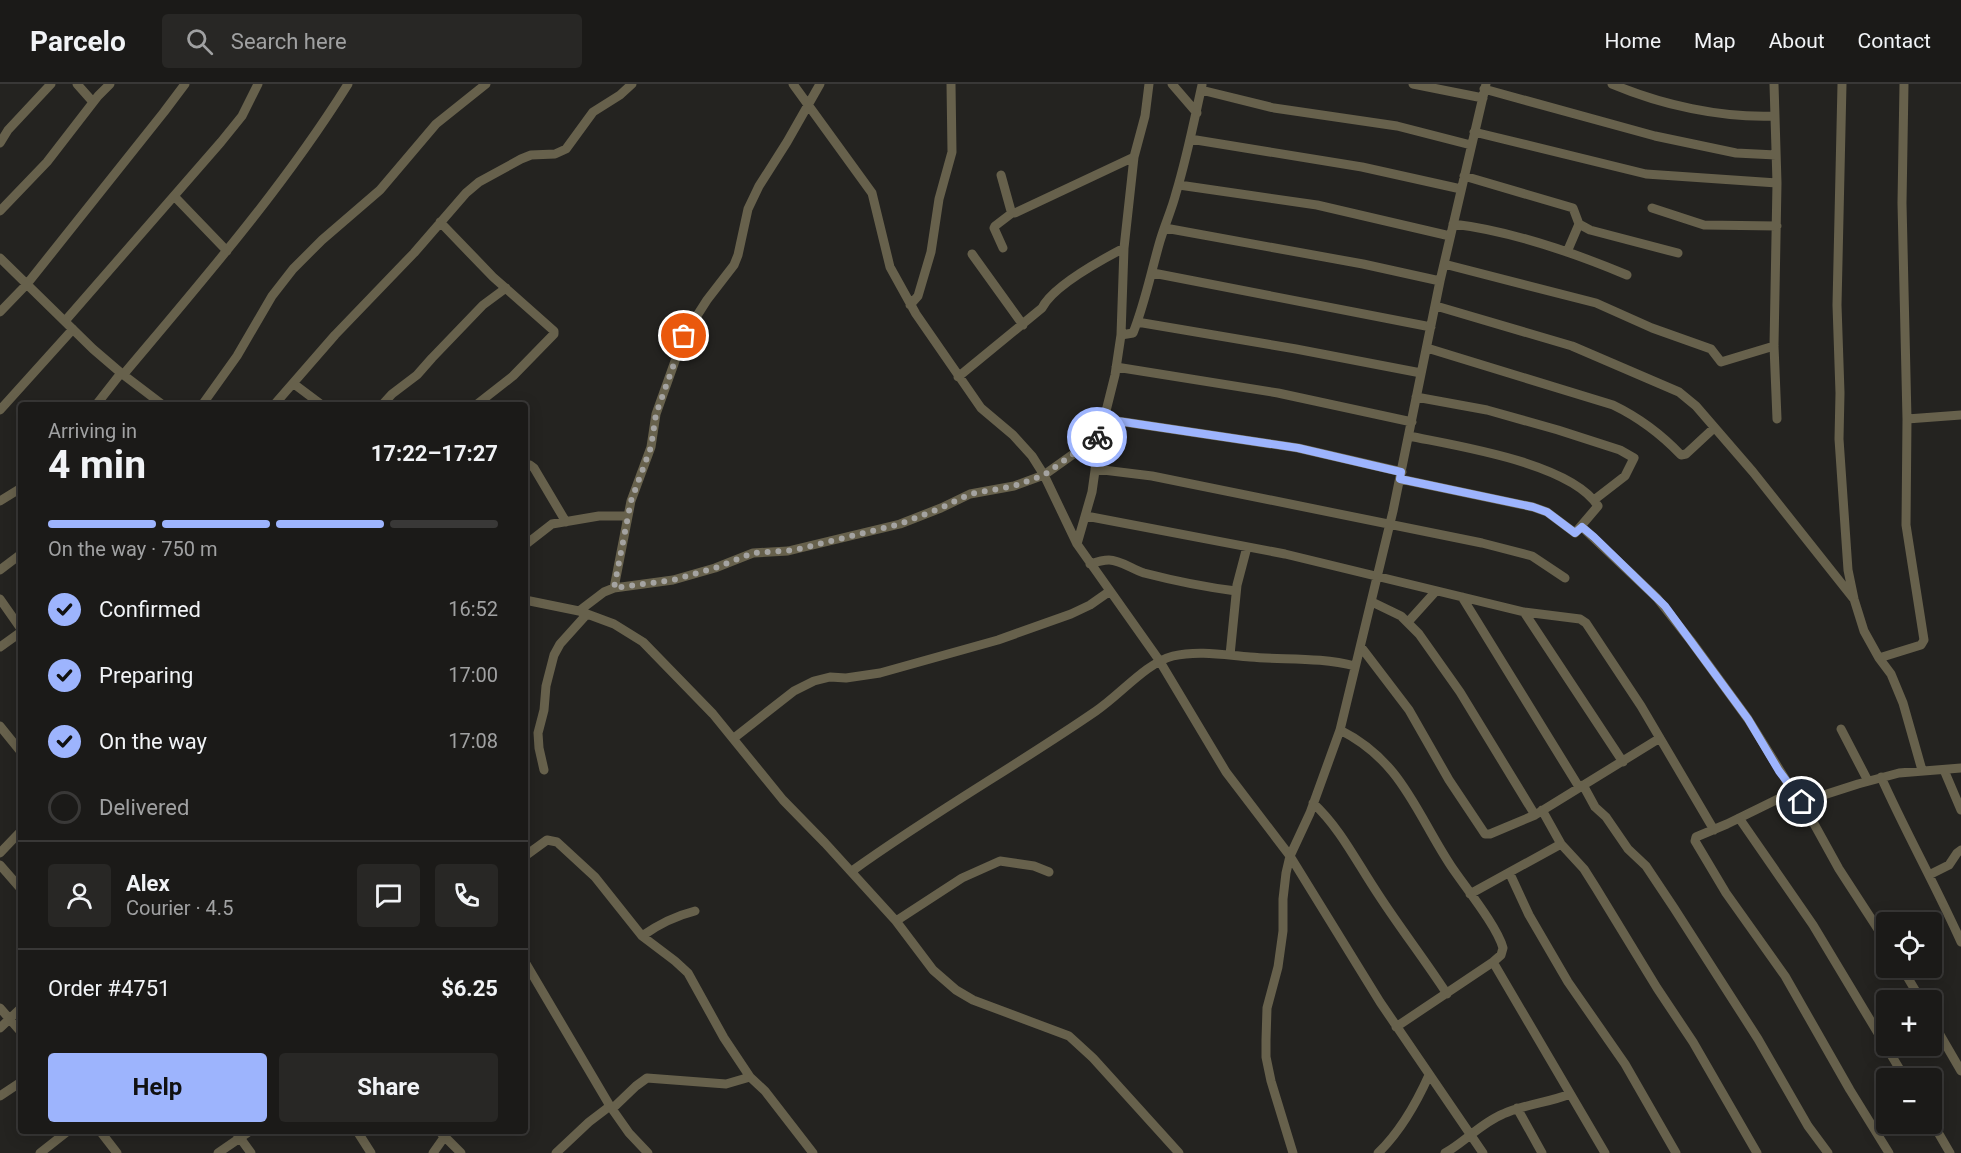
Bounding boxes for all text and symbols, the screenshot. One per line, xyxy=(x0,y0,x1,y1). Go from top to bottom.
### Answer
search box xyxy=(162,14,582,68)
text: Parcelo xyxy=(30,25,126,58)
icon: search xyxy=(183,25,216,58)
text: Search here xyxy=(231,29,347,54)
text: Home xyxy=(1605,29,1661,53)
text: Map xyxy=(1694,29,1736,53)
text: About xyxy=(1769,29,1825,53)
text: Contact xyxy=(1858,29,1931,53)
pin xyxy=(658,310,709,361)
icon: bag xyxy=(667,319,700,352)
courier xyxy=(1067,407,1127,467)
text: Arriving in xyxy=(48,419,137,443)
icon: bike xyxy=(1081,421,1114,454)
text: 17:22–17:27 xyxy=(371,441,498,466)
text: 4 min xyxy=(48,442,146,488)
text: On the way · 750 m xyxy=(48,537,217,561)
icon: check xyxy=(48,593,81,626)
text: Confirmed xyxy=(99,597,201,622)
text: 16:52 xyxy=(448,597,498,621)
icon: check xyxy=(48,659,81,692)
text: Preparing xyxy=(99,663,193,688)
text: 17:00 xyxy=(448,663,498,687)
icon: check xyxy=(48,725,81,758)
text: On the way xyxy=(99,729,207,754)
text: 17:08 xyxy=(448,729,498,753)
pin xyxy=(1776,776,1827,827)
icon: home xyxy=(1785,785,1818,818)
text: Delivered xyxy=(99,795,189,820)
button: person xyxy=(48,864,111,927)
button: chat xyxy=(357,864,420,927)
button: phone xyxy=(435,864,498,927)
text: Alex xyxy=(126,871,170,896)
text: Courier · 4.5 xyxy=(126,896,233,920)
map controls xyxy=(1876,912,1942,1134)
button: locate xyxy=(1876,912,1942,978)
text: Order #4751 xyxy=(48,976,170,1001)
text: $6.25 xyxy=(441,976,498,1001)
button: + xyxy=(1876,990,1942,1056)
button: Help xyxy=(48,1053,267,1122)
button: Share xyxy=(279,1053,498,1122)
button: − xyxy=(1876,1068,1942,1134)

